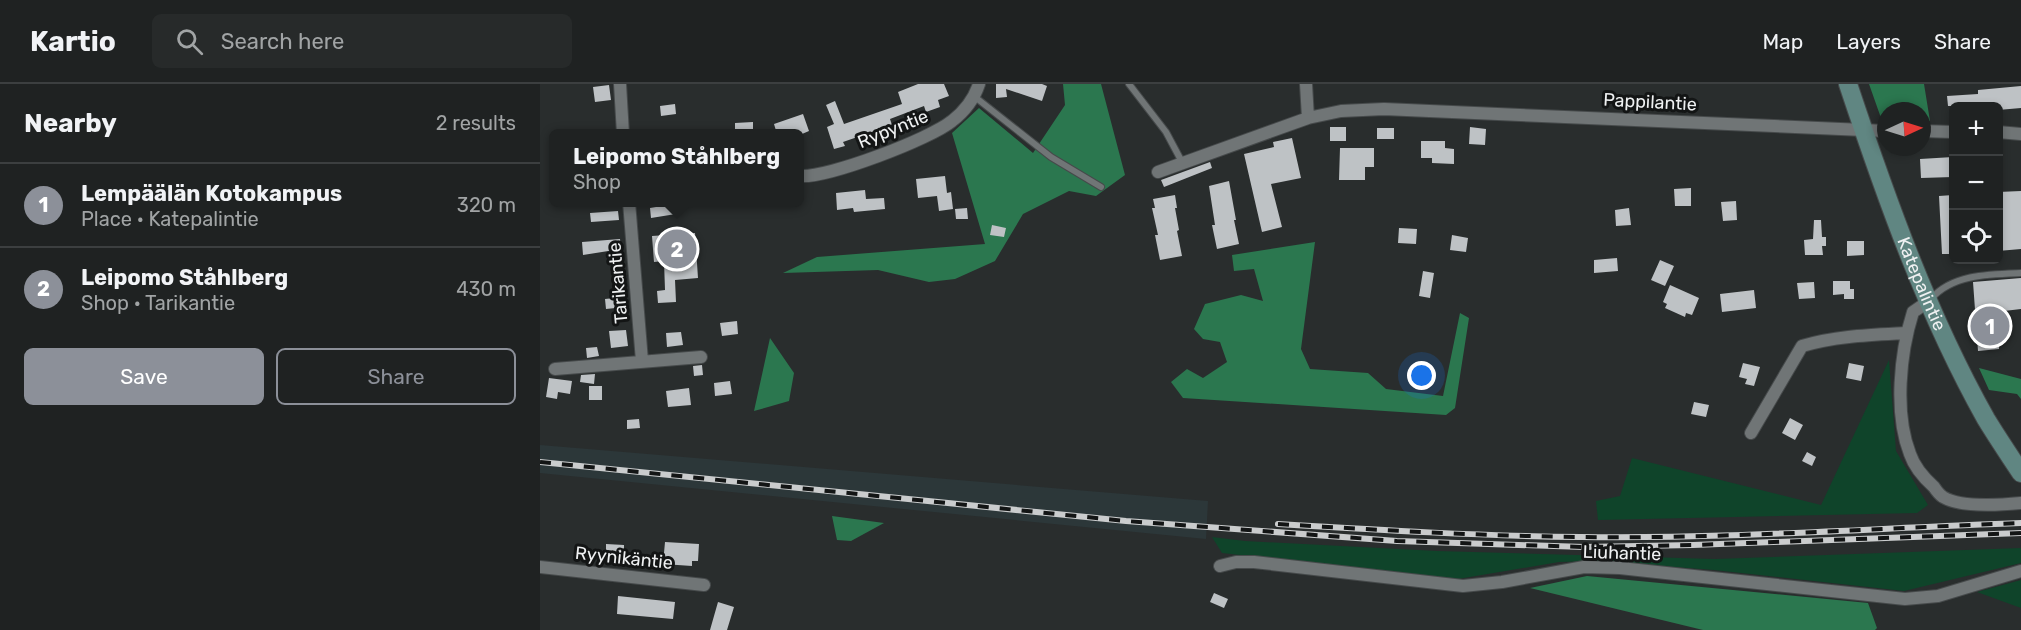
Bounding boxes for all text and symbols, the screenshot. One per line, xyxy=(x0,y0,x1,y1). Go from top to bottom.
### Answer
search box xyxy=(152,14,572,68)
text: Kartio xyxy=(30,25,116,58)
icon: search xyxy=(173,25,206,58)
text: Search here xyxy=(221,28,344,55)
text: Map xyxy=(1762,29,1803,54)
text: Layers xyxy=(1836,29,1901,54)
text: Share xyxy=(1934,29,1991,54)
street label: Pappilantie xyxy=(1603,89,1697,115)
north arrow xyxy=(1877,102,1931,156)
map controls xyxy=(1949,102,2003,264)
button: + xyxy=(1949,102,2003,156)
street label: Rypyntie xyxy=(854,105,932,153)
text: Nearby xyxy=(24,108,117,139)
text: 2 results xyxy=(436,111,516,135)
popup xyxy=(549,129,804,207)
text: Leipomo Ståhlberg xyxy=(573,143,780,170)
button: − xyxy=(1949,156,2003,210)
text: Shop xyxy=(573,170,621,194)
text: Lempäälän Kotokampus xyxy=(81,180,342,207)
text: 1 xyxy=(39,193,48,217)
text: 320 m xyxy=(457,193,516,217)
text: Place · Katepalintie xyxy=(81,207,259,231)
button: locate xyxy=(1949,210,2003,264)
pin: 2 xyxy=(658,226,696,272)
street label: Katepalintie xyxy=(1892,234,1951,334)
street label: Tarikantie xyxy=(604,242,632,324)
text: Leipomo Ståhlberg xyxy=(81,264,288,291)
text: 2 xyxy=(37,277,50,301)
text: 430 m xyxy=(456,277,516,301)
text: Shop · Tarikantie xyxy=(81,291,235,315)
pin: 1 xyxy=(1970,304,2010,348)
button: Save xyxy=(24,348,264,405)
button: Share xyxy=(276,348,516,405)
your location xyxy=(1407,361,1436,390)
street label: Liuhantie xyxy=(1582,541,1662,565)
street label: Ryynikäntie xyxy=(574,542,674,574)

